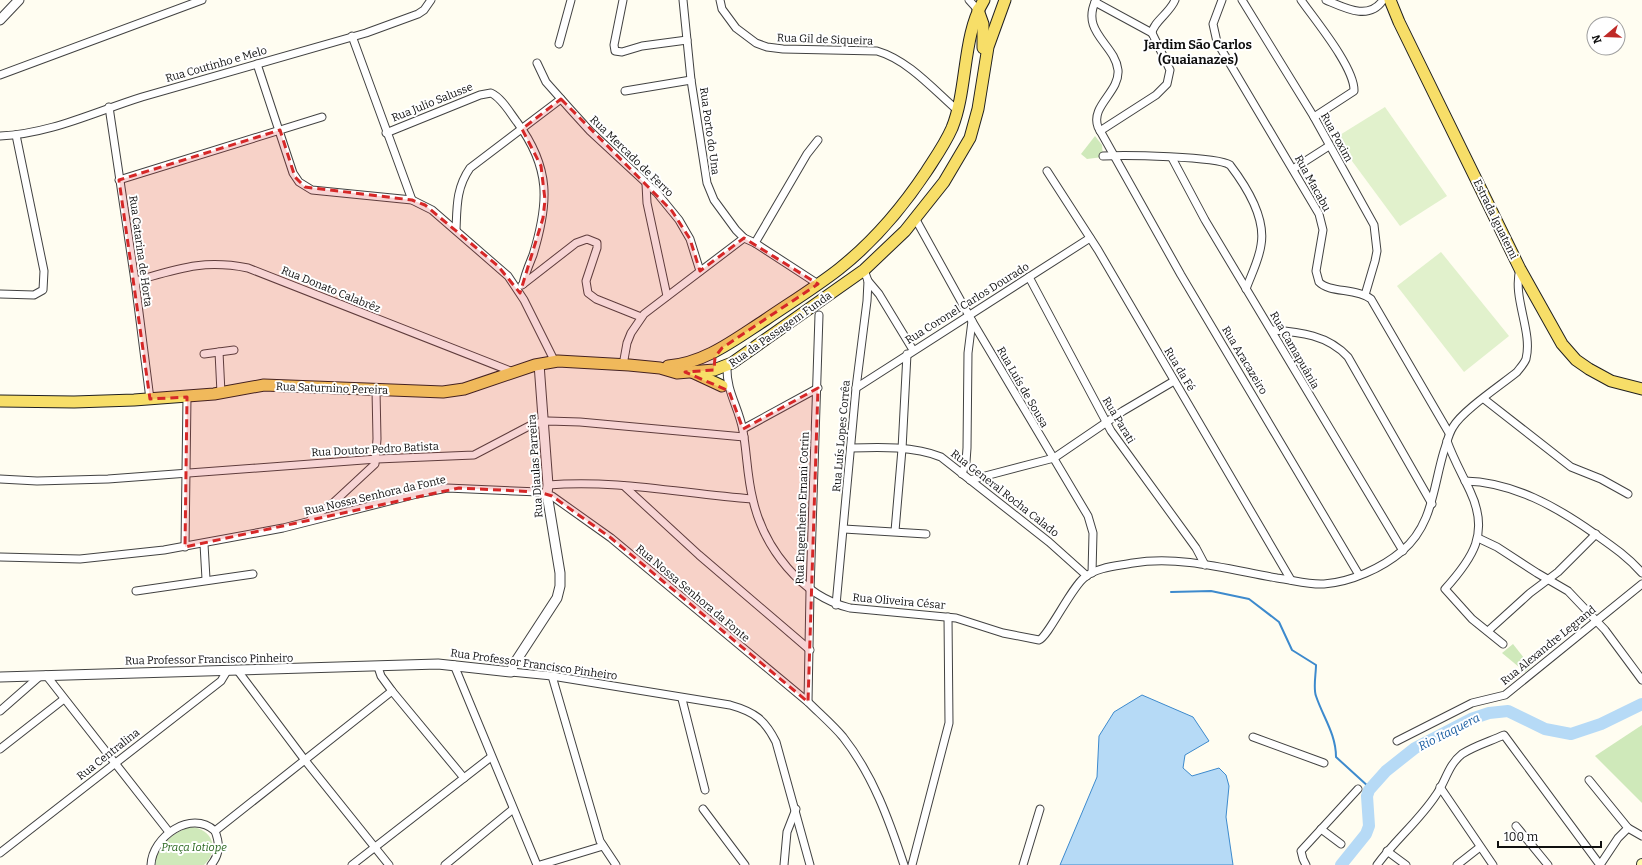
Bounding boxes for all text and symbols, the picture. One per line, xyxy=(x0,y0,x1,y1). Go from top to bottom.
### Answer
north arrow xyxy=(1586,16,1626,56)
street label: Rua Gil de Siqueira xyxy=(777,31,873,48)
text: N xyxy=(1589,32,1605,45)
district label: Jardim São Carlos (Guaianazes) xyxy=(1143,37,1252,67)
street label: Rua Coutinho e Melo xyxy=(164,44,268,85)
street label: Rua Julio Salusse xyxy=(390,80,475,125)
street label: Rua Porto do Una xyxy=(697,86,722,176)
street label: Rua Poxim xyxy=(1318,110,1356,164)
street label: Rua Mercado de Ferro xyxy=(587,113,676,200)
street label: Rua Macabu xyxy=(1292,153,1333,214)
street label: Estrada Iguatemi xyxy=(1471,177,1521,262)
street label: Rua Catarina de Horta xyxy=(126,194,155,308)
street label: Rua Coronel Carlos Dourado xyxy=(903,260,1031,347)
street label: Rua Donato Calabrêz xyxy=(279,264,382,315)
street label: Rua da Passagem Funda xyxy=(726,289,834,370)
street label: Rua Camapuânia xyxy=(1267,309,1322,391)
street label: Rua Aracazeiro xyxy=(1219,324,1270,397)
street label: Rua Luís de Sousa xyxy=(994,345,1051,430)
street label: Rua da Fé xyxy=(1162,345,1198,393)
street label: Rua Saturnino Pereira xyxy=(276,380,388,397)
street label: Rua Luís Lopes Corrêa xyxy=(830,380,853,493)
street label: Rua Parati xyxy=(1100,395,1138,447)
street label: Rua Diaulas Parreira xyxy=(525,414,546,518)
street label: Rua Engenheiro Ernani Cotrin xyxy=(793,431,812,585)
street label: Rua Doutor Pedro Batista xyxy=(311,440,439,459)
street label: Rua General Rocha Calado xyxy=(948,447,1061,540)
street label: Rua Nossa Senhora da Fonte xyxy=(303,473,447,518)
street label: Rua Nossa Senhora da Fonte xyxy=(633,542,752,645)
street label: Rua Oliveira César xyxy=(852,591,946,612)
street label: Rua Alexandre Legrand xyxy=(1498,603,1599,688)
street label: Rua Professor Francisco Pinheiro xyxy=(450,646,618,683)
street label: Rua Professor Francisco Pinheiro xyxy=(125,652,293,667)
water label: Rio Itaquera xyxy=(1416,711,1482,753)
street label: Rua Centralina xyxy=(74,726,142,783)
scale bar xyxy=(1498,823,1601,849)
text: 100 m xyxy=(1504,830,1539,844)
park label: Praça Iotiope xyxy=(161,841,227,854)

